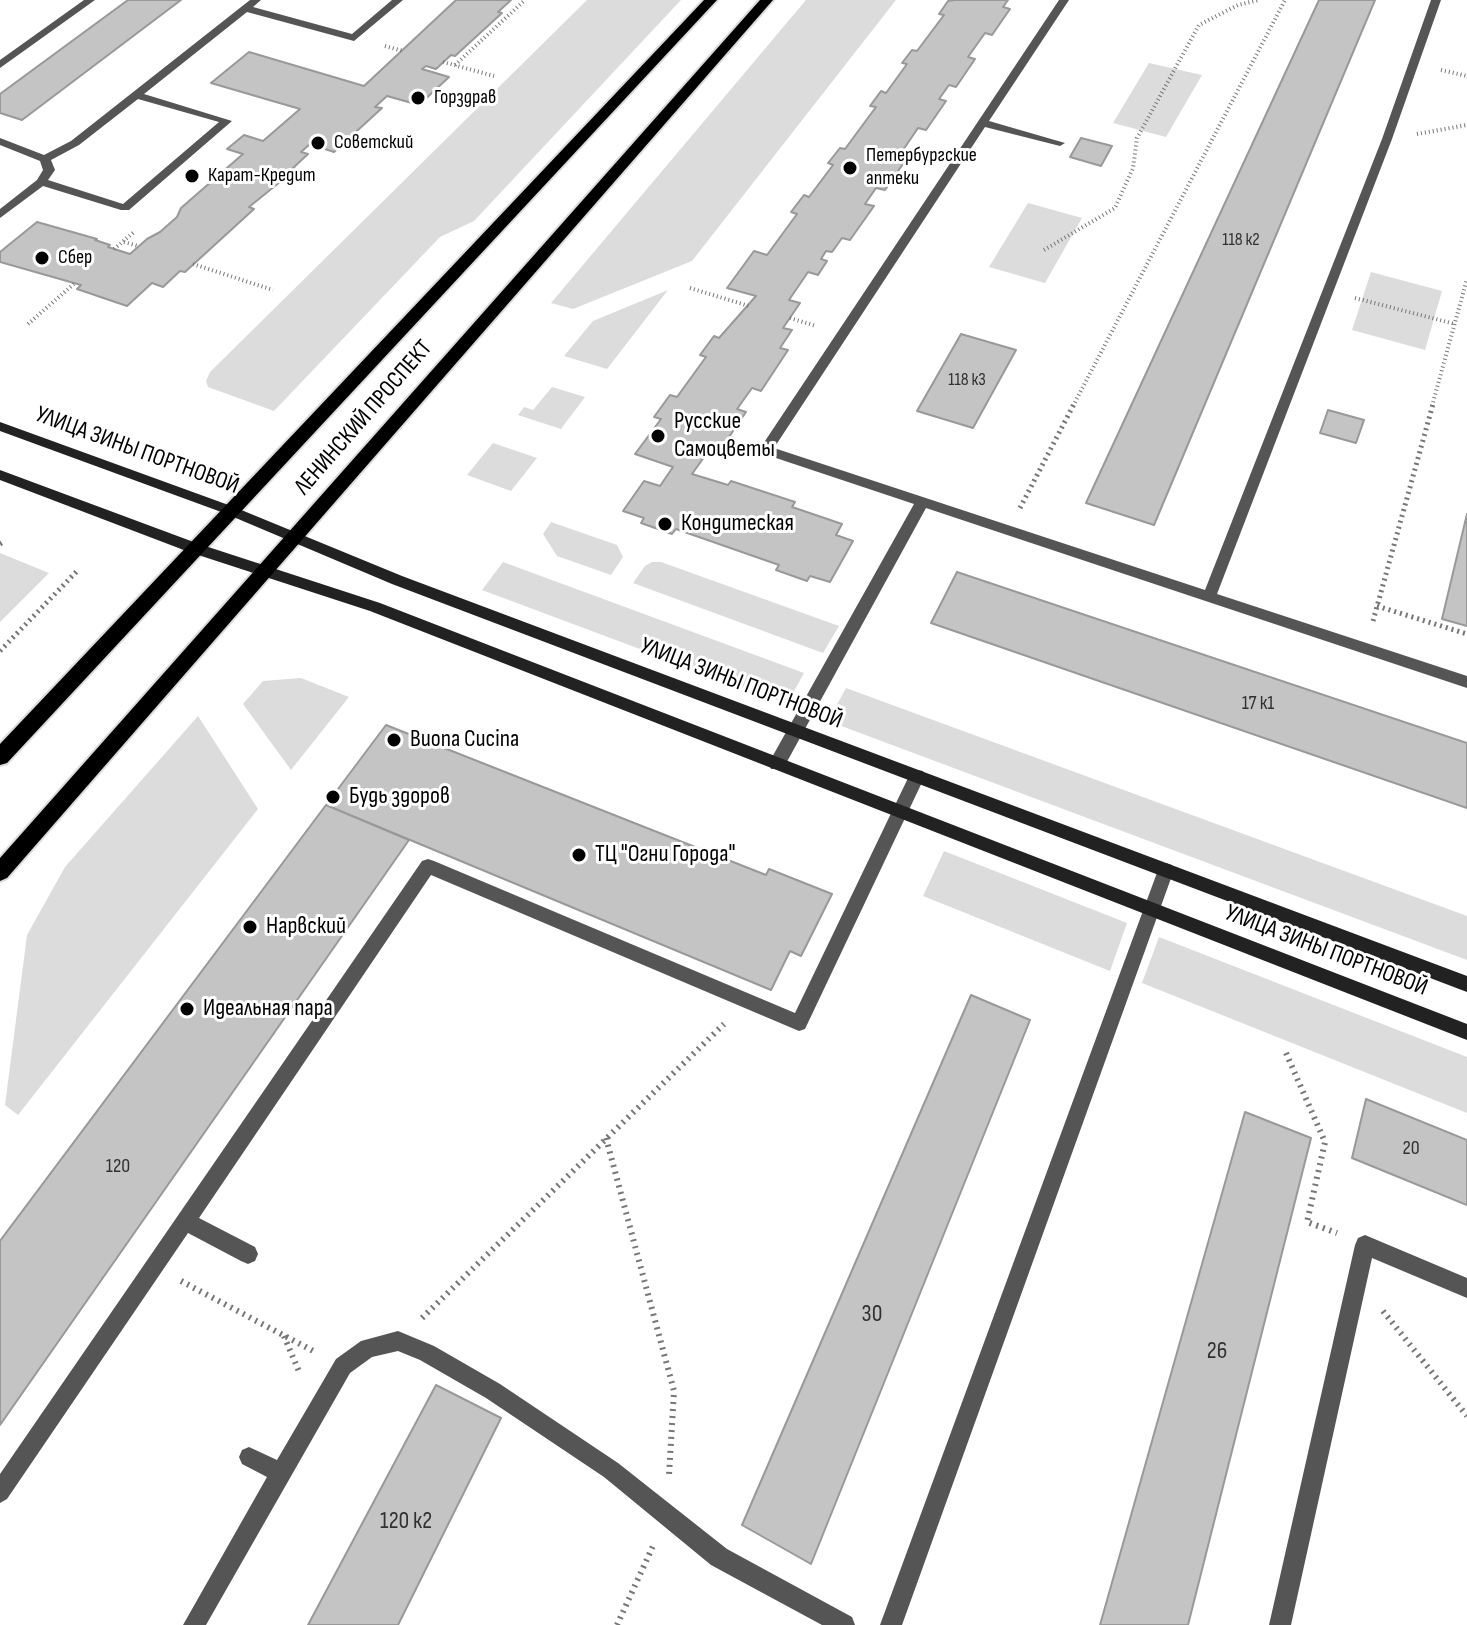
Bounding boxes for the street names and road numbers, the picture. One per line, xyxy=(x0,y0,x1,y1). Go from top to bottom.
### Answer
street label: ЛЕНИНСКИЙ ПРОСПЕКТ xyxy=(289,335,439,501)
street label: УЛИЦА ЗИНЫ ПОРТНОВОЙ xyxy=(31,401,243,501)
street label: УЛИЦА ЗИНЫ ПОРТНОВОЙ xyxy=(636,632,846,736)
street label: УЛИЦА ЗИНЫ ПОРТНОВОЙ xyxy=(1221,899,1431,1003)

